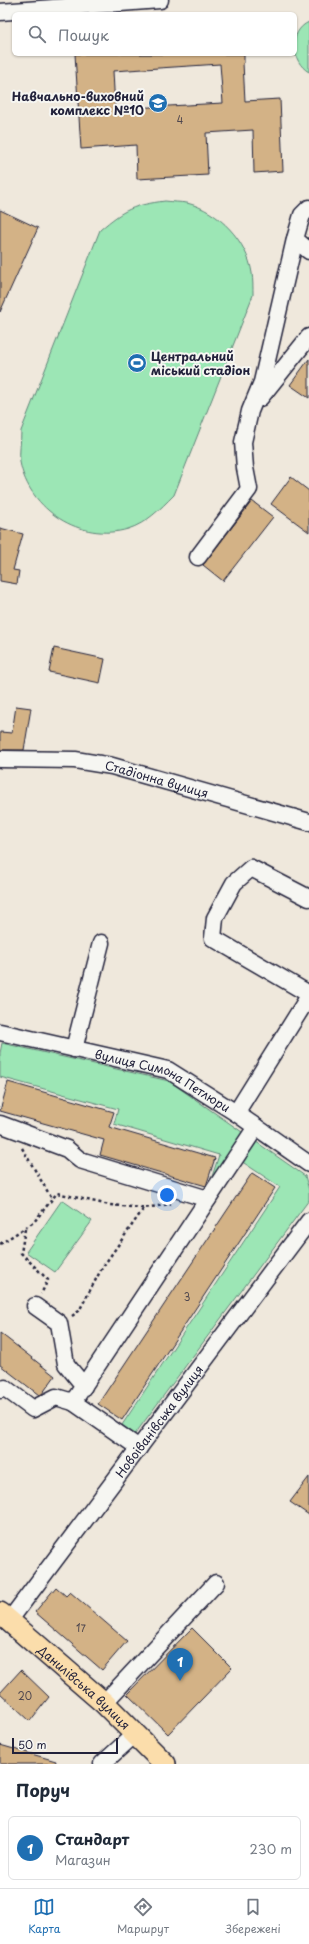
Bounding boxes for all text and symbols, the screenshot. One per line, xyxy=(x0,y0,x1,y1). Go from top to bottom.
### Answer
search box xyxy=(12,12,297,56)
icon: search xyxy=(26,23,48,45)
text: Пошук xyxy=(58,23,109,46)
place label: Навчально-виховний комплекс №10 xyxy=(12,87,144,119)
school or university icon: Навчально-виховний комплекс №10 xyxy=(147,92,169,114)
house number: 4 xyxy=(177,112,184,127)
place label: Центральний міський стадіон xyxy=(151,347,250,379)
sports icon: Центральний міський стадіон xyxy=(126,352,148,374)
street label: Стадіонна вулиця xyxy=(104,756,211,802)
street label: вулиця Симона Петлюри xyxy=(93,1045,234,1116)
your location xyxy=(157,1185,177,1205)
house number: 3 xyxy=(184,1289,190,1304)
street label: Новоіванівська вулиця xyxy=(111,1361,207,1481)
house number: 17 xyxy=(76,1620,87,1635)
street label: Данилівська вулиця xyxy=(33,1640,134,1733)
pin: 1 xyxy=(167,1648,193,1681)
house number: 20 xyxy=(18,1688,32,1703)
scale bar xyxy=(12,1736,118,1755)
text: 50 m xyxy=(18,1736,47,1753)
text: Поруч xyxy=(16,1777,70,1803)
text: Стандарт xyxy=(55,1827,129,1850)
text: 1 xyxy=(27,1839,33,1858)
text: 230 m xyxy=(250,1839,292,1858)
text: Магазин xyxy=(55,1850,111,1869)
tab: Карта xyxy=(28,1896,61,1937)
tab: Маршрут xyxy=(117,1896,169,1937)
tab: Збережені xyxy=(225,1896,281,1937)

